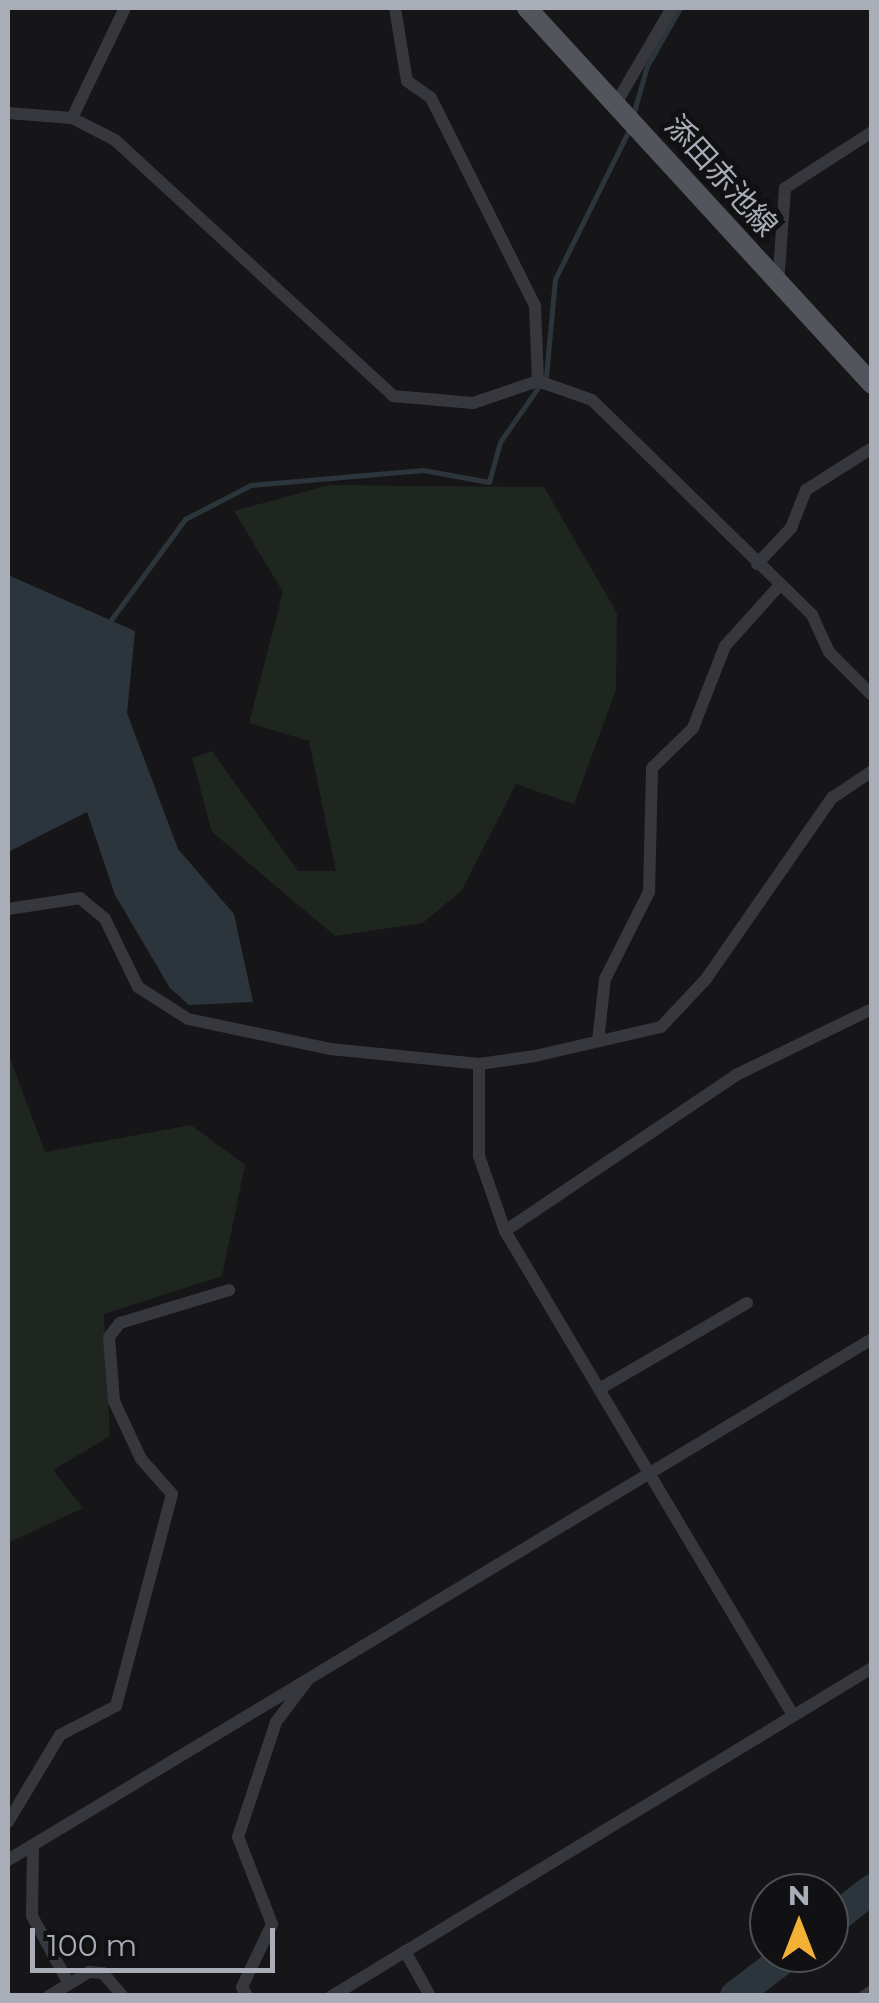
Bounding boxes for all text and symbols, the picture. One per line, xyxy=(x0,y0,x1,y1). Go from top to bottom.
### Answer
street label: 添田赤池線 xyxy=(657,108,785,244)
north arrow xyxy=(749,1873,849,1973)
text: N xyxy=(788,1878,810,1912)
scale bar xyxy=(35,1908,280,1970)
text: 100 m xyxy=(47,1927,137,1964)

